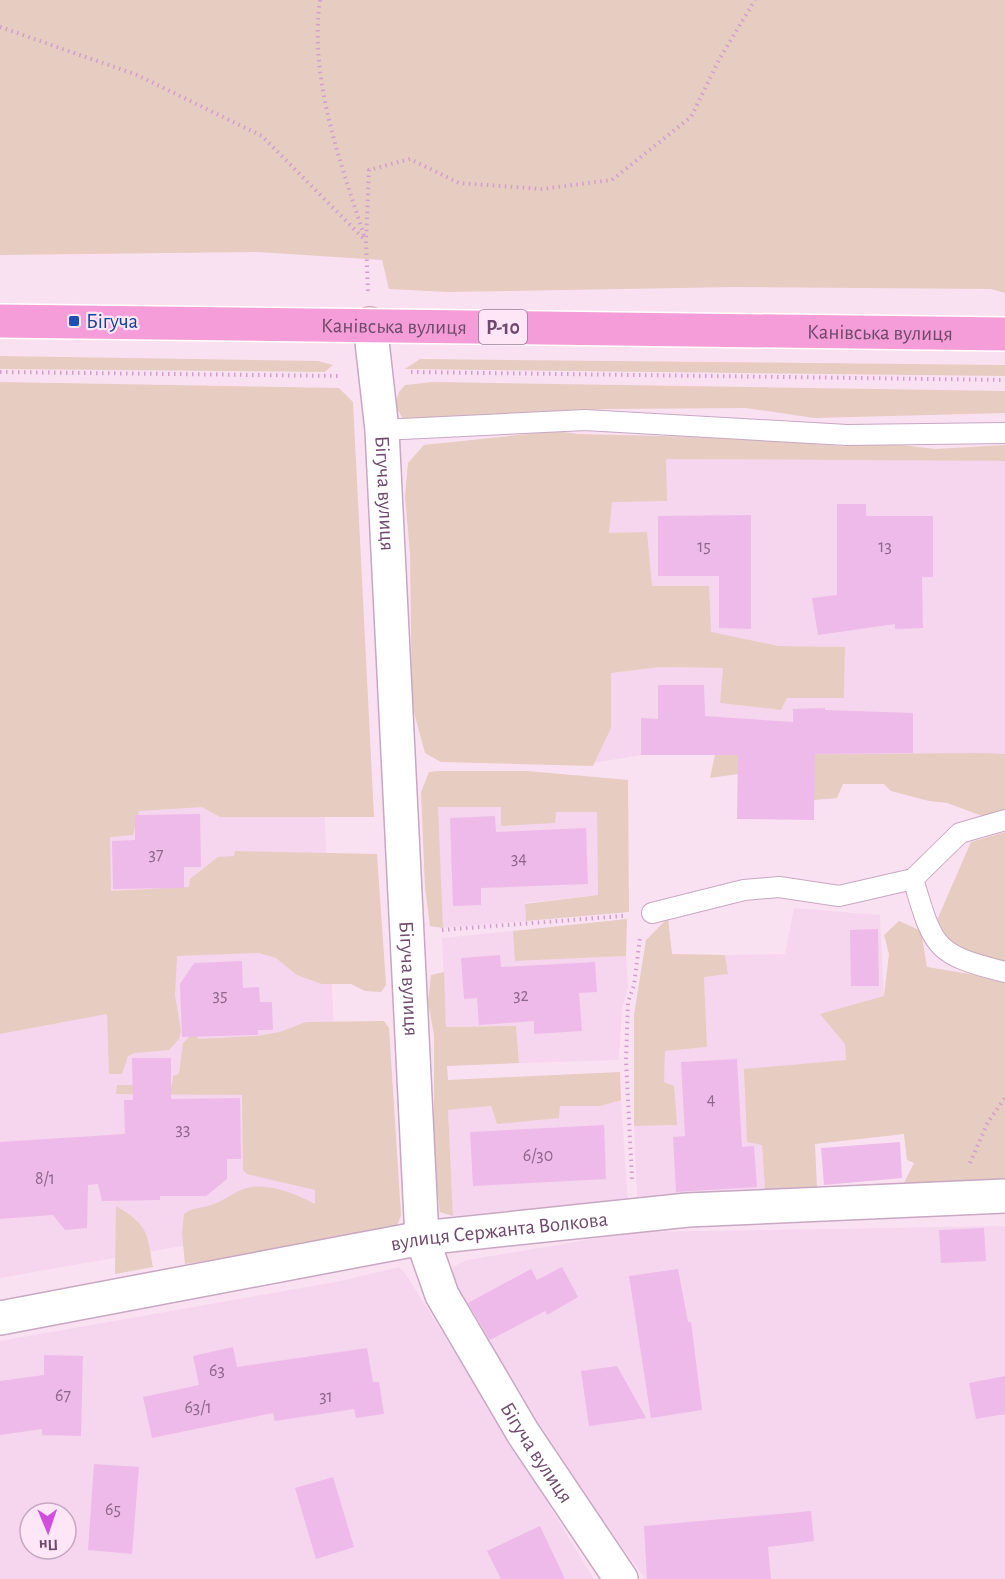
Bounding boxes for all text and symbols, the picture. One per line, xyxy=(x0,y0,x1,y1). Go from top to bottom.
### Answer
road number: Р-10 xyxy=(479,310,527,344)
place label: Бігуча xyxy=(86,311,139,332)
marker: Бігуча xyxy=(67,314,81,328)
street label: Канівська вулиця xyxy=(321,315,467,338)
street label: Канівська вулиця xyxy=(807,321,953,344)
street label: Бігуча вулиця xyxy=(371,435,398,551)
house number: 15 xyxy=(697,538,711,556)
house number: 13 xyxy=(878,538,892,556)
house number: 37 xyxy=(149,846,163,864)
house number: 34 xyxy=(511,850,527,868)
street label: Бігуча вулиця xyxy=(395,920,422,1037)
house number: 35 xyxy=(213,987,227,1005)
house number: 32 xyxy=(513,987,529,1005)
house number: 4 xyxy=(707,1091,716,1109)
house number: 33 xyxy=(176,1121,190,1139)
house number: 6/30 xyxy=(523,1147,553,1165)
house number: 8/1 xyxy=(35,1170,55,1188)
street label: вулиця Сержанта Волкова xyxy=(389,1208,609,1255)
house number: 63 xyxy=(209,1362,225,1380)
house number: 67 xyxy=(55,1387,71,1405)
house number: 31 xyxy=(319,1388,333,1406)
house number: 63/1 xyxy=(184,1399,212,1417)
street label: Бігуча вулиця xyxy=(496,1399,577,1507)
north arrow xyxy=(18,1501,78,1561)
house number: 65 xyxy=(105,1501,121,1519)
text: Пн xyxy=(38,1537,59,1553)

